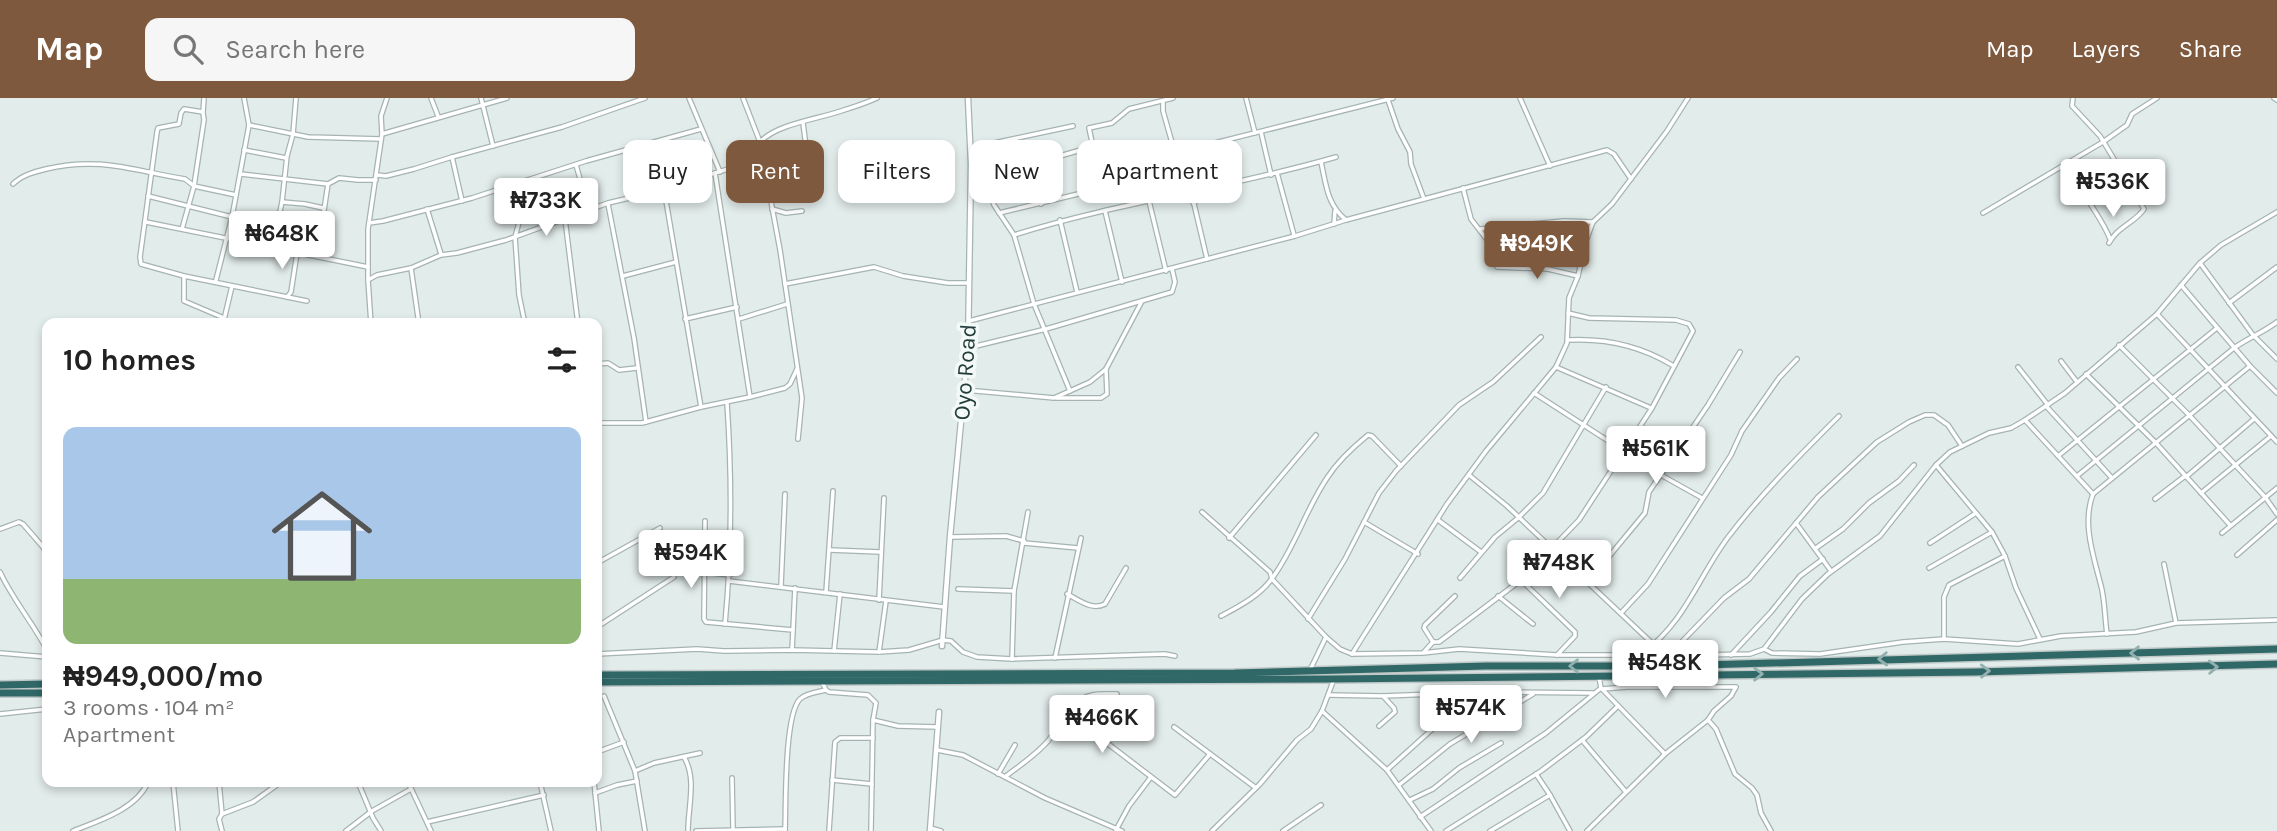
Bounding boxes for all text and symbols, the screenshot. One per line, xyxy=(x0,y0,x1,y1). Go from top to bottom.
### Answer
search box xyxy=(145,18,635,81)
text: Map xyxy=(35,30,103,68)
icon: search xyxy=(169,30,207,68)
text: Search here xyxy=(225,34,365,65)
text: Map xyxy=(1986,35,2034,63)
text: Layers xyxy=(2072,35,2141,63)
text: Share xyxy=(2179,35,2242,63)
chip: Buy xyxy=(623,140,712,203)
chip: Rent xyxy=(726,140,824,203)
chip: Filters xyxy=(838,140,955,203)
chip: New xyxy=(969,140,1063,203)
chip: Apartment xyxy=(1077,140,1242,203)
pin: ₦536K xyxy=(2064,159,2162,219)
text: ₦536K xyxy=(2076,168,2150,195)
pin: ₦733K xyxy=(497,178,595,238)
text: ₦733K xyxy=(510,187,582,214)
pin: ₦648K xyxy=(233,212,331,271)
text: ₦648K xyxy=(245,220,319,247)
pin: ₦949K xyxy=(1488,222,1586,281)
text: ₦949K xyxy=(1500,230,1574,257)
street label: Oyo Road xyxy=(948,323,982,421)
icon: filters xyxy=(543,341,581,379)
text: 10 homes xyxy=(63,342,196,378)
pin: ₦561K xyxy=(1607,426,1705,486)
text: ₦561K xyxy=(1622,435,1690,462)
icon: home xyxy=(259,473,385,599)
pin: ₦594K xyxy=(642,531,740,590)
text: ₦594K xyxy=(655,539,727,566)
pin: ₦748K xyxy=(1510,540,1608,600)
text: ₦748K xyxy=(1523,549,1595,576)
pin: ₦548K xyxy=(1616,640,1714,700)
one-way arrow xyxy=(2130,645,2141,660)
text: ₦548K xyxy=(1628,649,1702,676)
one-way arrow xyxy=(1878,651,1888,667)
text: ₦949,000/mo xyxy=(63,658,263,694)
one-way arrow xyxy=(1568,658,1579,674)
one-way arrow xyxy=(2207,659,2218,674)
one-way arrow xyxy=(1980,664,1991,679)
one-way arrow xyxy=(1753,666,1763,682)
pin: ₦574K xyxy=(1422,686,1520,745)
text: 3 rooms · 104 m² xyxy=(63,694,234,721)
text: ₦574K xyxy=(1436,694,1506,721)
pin: ₦466K xyxy=(1053,696,1151,755)
text: ₦466K xyxy=(1065,704,1139,731)
text: Apartment xyxy=(63,721,175,748)

